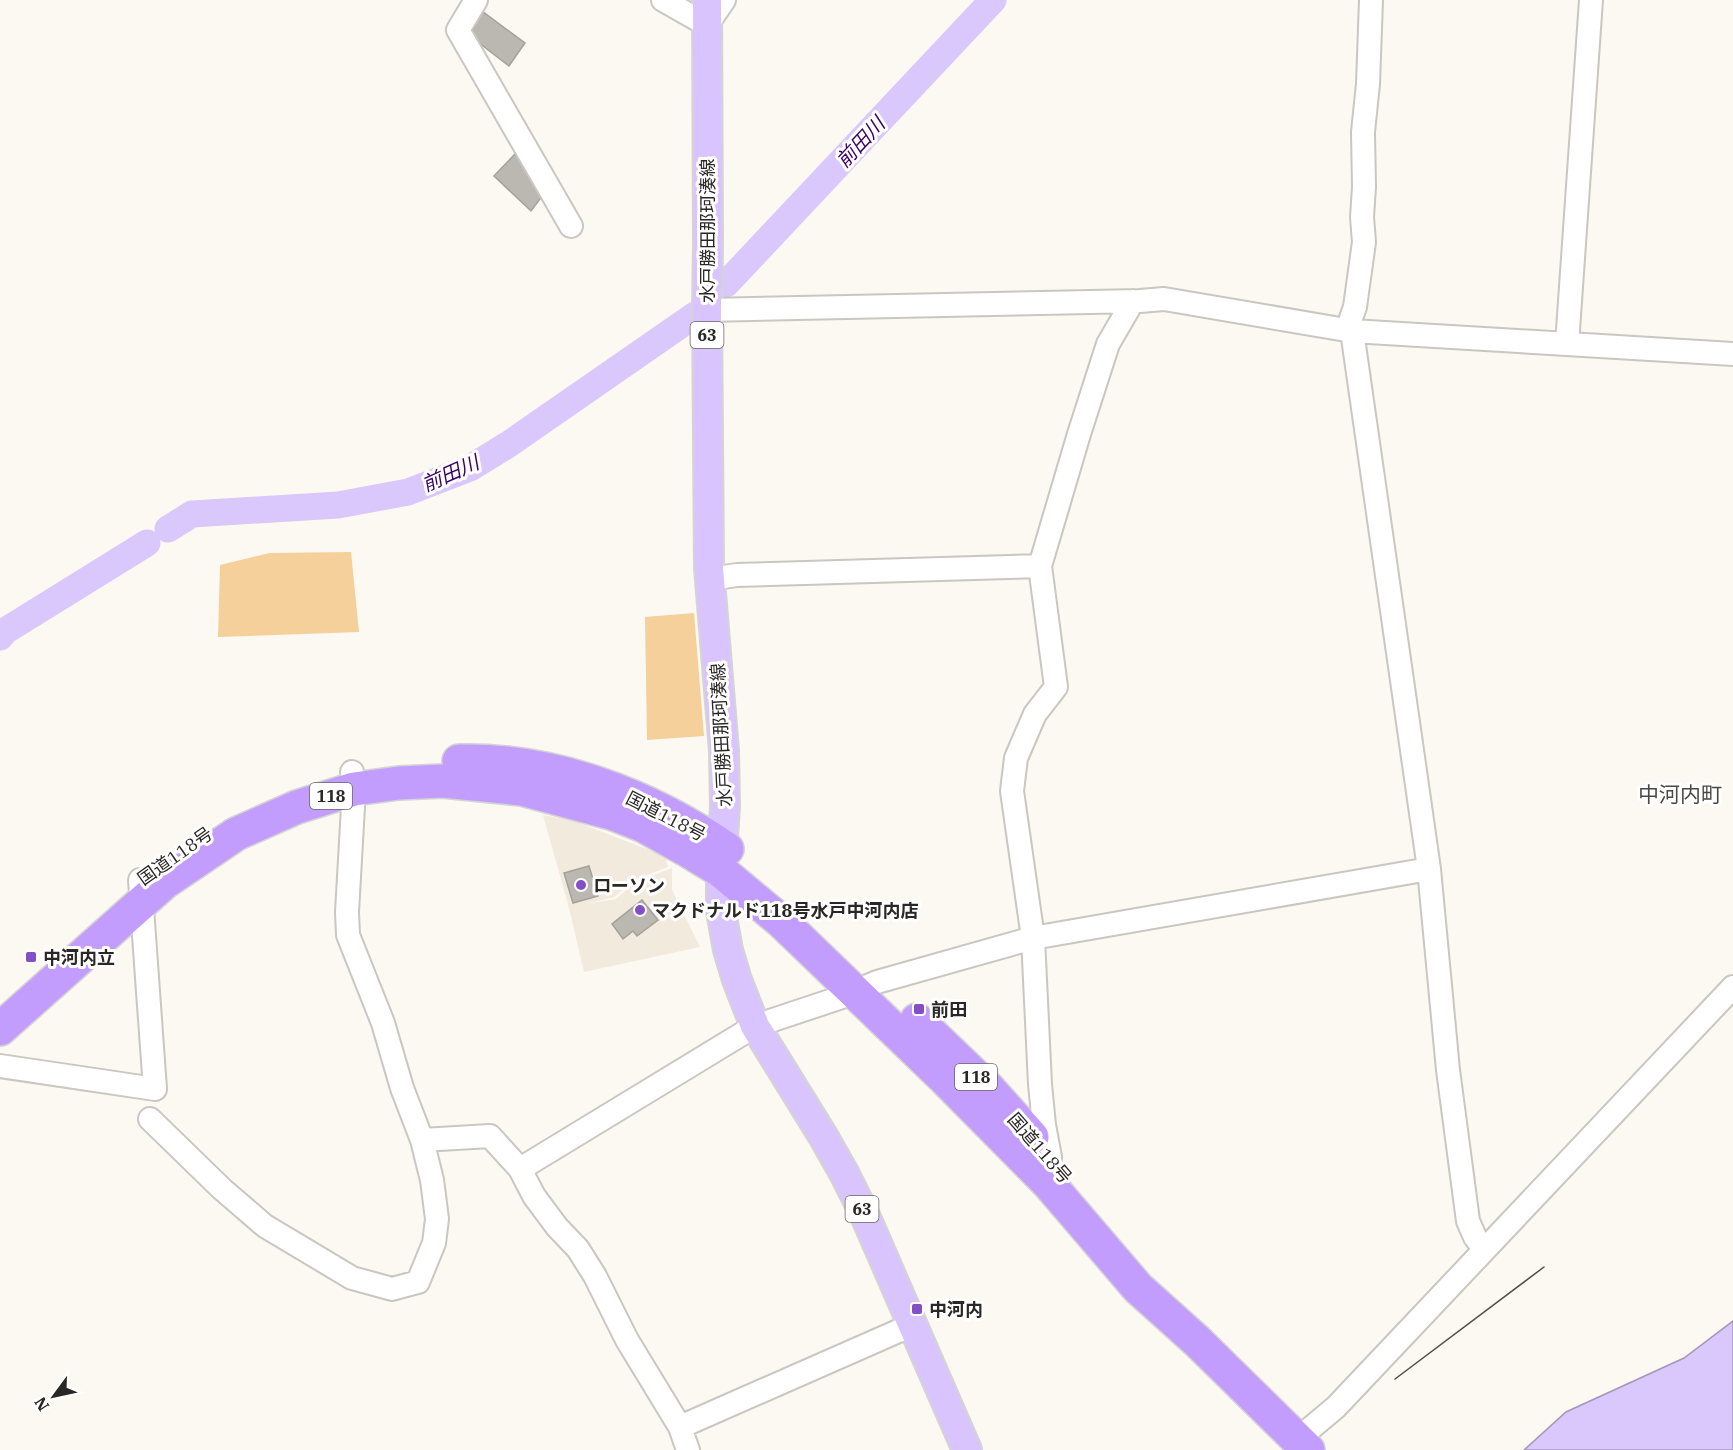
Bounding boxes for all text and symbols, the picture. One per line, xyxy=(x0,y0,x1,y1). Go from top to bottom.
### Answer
water label: 前田川 xyxy=(830,109,892,173)
street label: 水戸勝田那珂湊線 xyxy=(696,159,719,303)
road number: 63 xyxy=(690,322,724,348)
water label: 前田川 xyxy=(417,448,485,498)
street label: 水戸勝田那珂湊線 xyxy=(706,662,736,808)
district label: 中河内町 xyxy=(1638,780,1722,808)
road number: 118 xyxy=(310,783,352,809)
street label: 国道118号 xyxy=(622,786,710,846)
street label: 国道118号 xyxy=(133,822,217,890)
place label: ローソン xyxy=(593,874,665,897)
marker: ローソン xyxy=(574,878,588,892)
place label: マクドナルド118号水戸中河内店 xyxy=(652,899,918,922)
marker: マクドナルド118号水戸中河内店 xyxy=(633,903,647,917)
place label: 中河内立 xyxy=(43,946,115,969)
marker: 中河内立 xyxy=(24,950,38,964)
place label: 前田 xyxy=(931,998,967,1021)
marker: 前田 xyxy=(912,1002,926,1016)
road number: 118 xyxy=(955,1064,997,1090)
street label: 国道118号 xyxy=(1003,1108,1077,1188)
road number: 63 xyxy=(846,1196,878,1222)
place label: 中河内 xyxy=(929,1298,983,1321)
marker: 中河内 xyxy=(910,1302,924,1316)
north arrow xyxy=(24,1366,84,1426)
text: N xyxy=(30,1393,53,1415)

